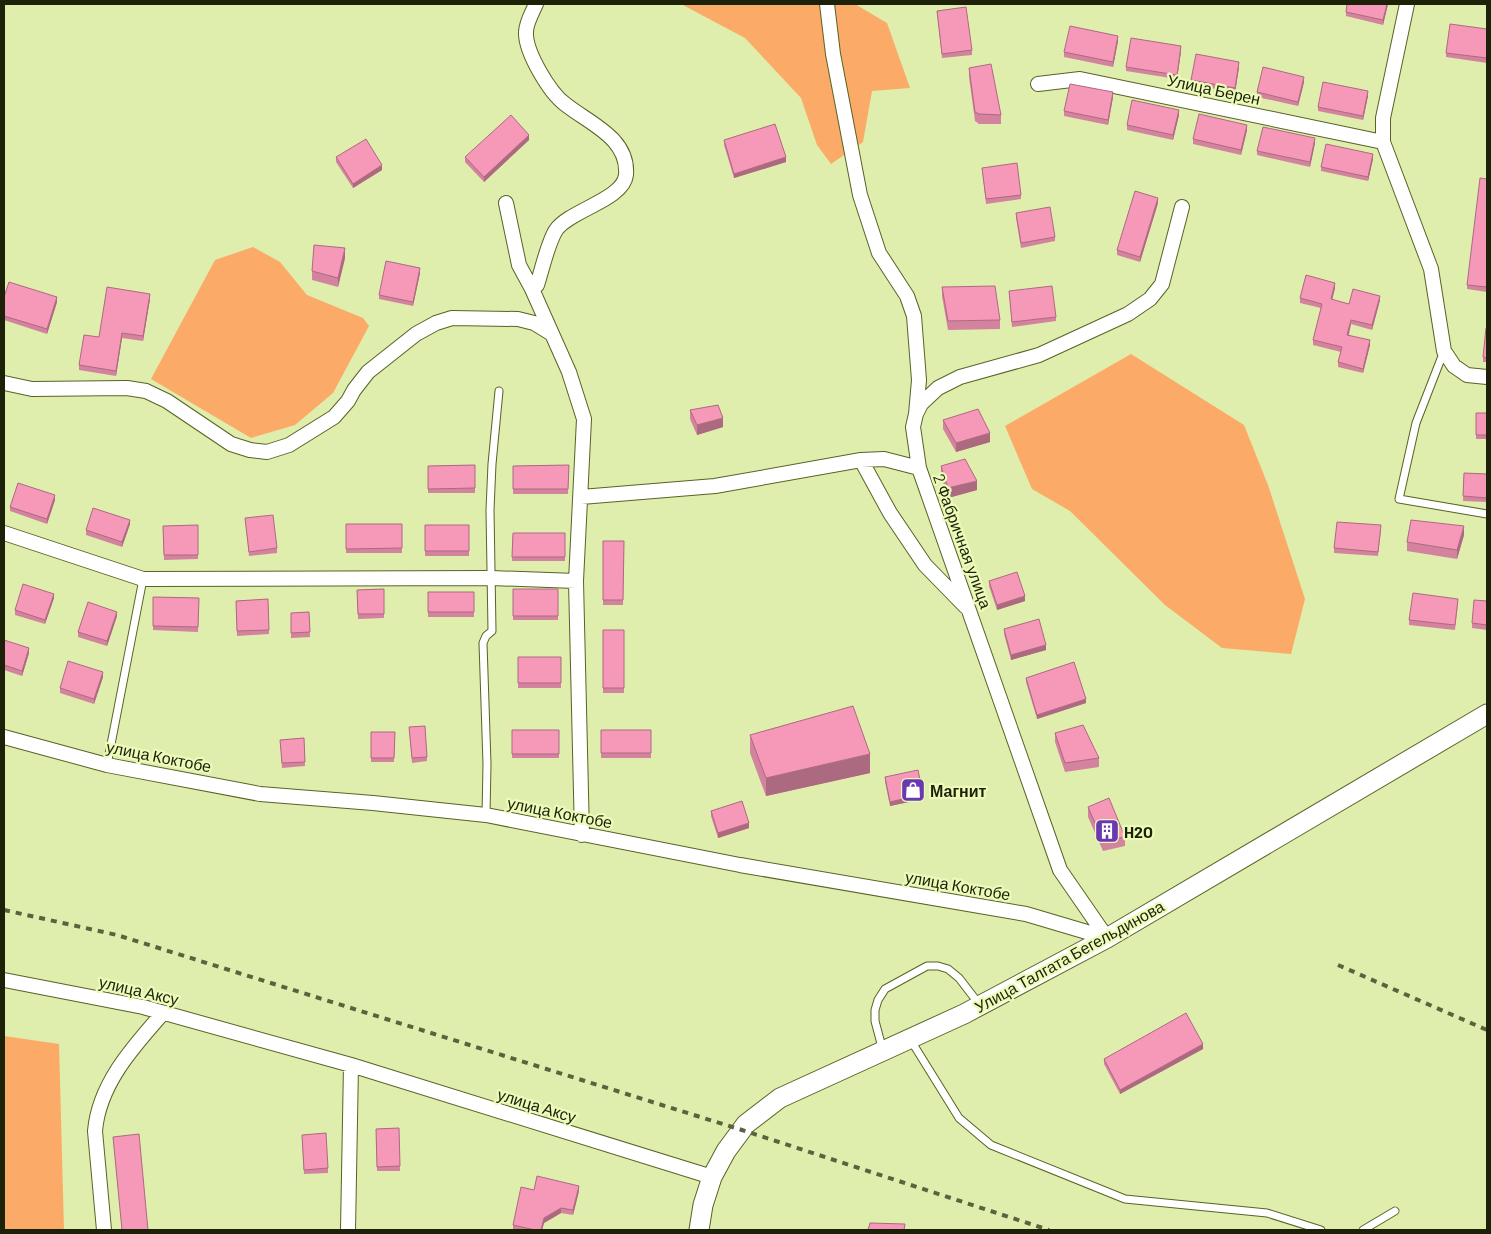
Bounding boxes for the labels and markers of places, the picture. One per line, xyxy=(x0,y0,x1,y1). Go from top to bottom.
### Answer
shop icon: Магнит xyxy=(900,777,926,803)
place label: Магнит xyxy=(930,781,987,800)
building icon: H2O xyxy=(1094,818,1120,844)
place label: H2O xyxy=(1124,822,1153,841)

